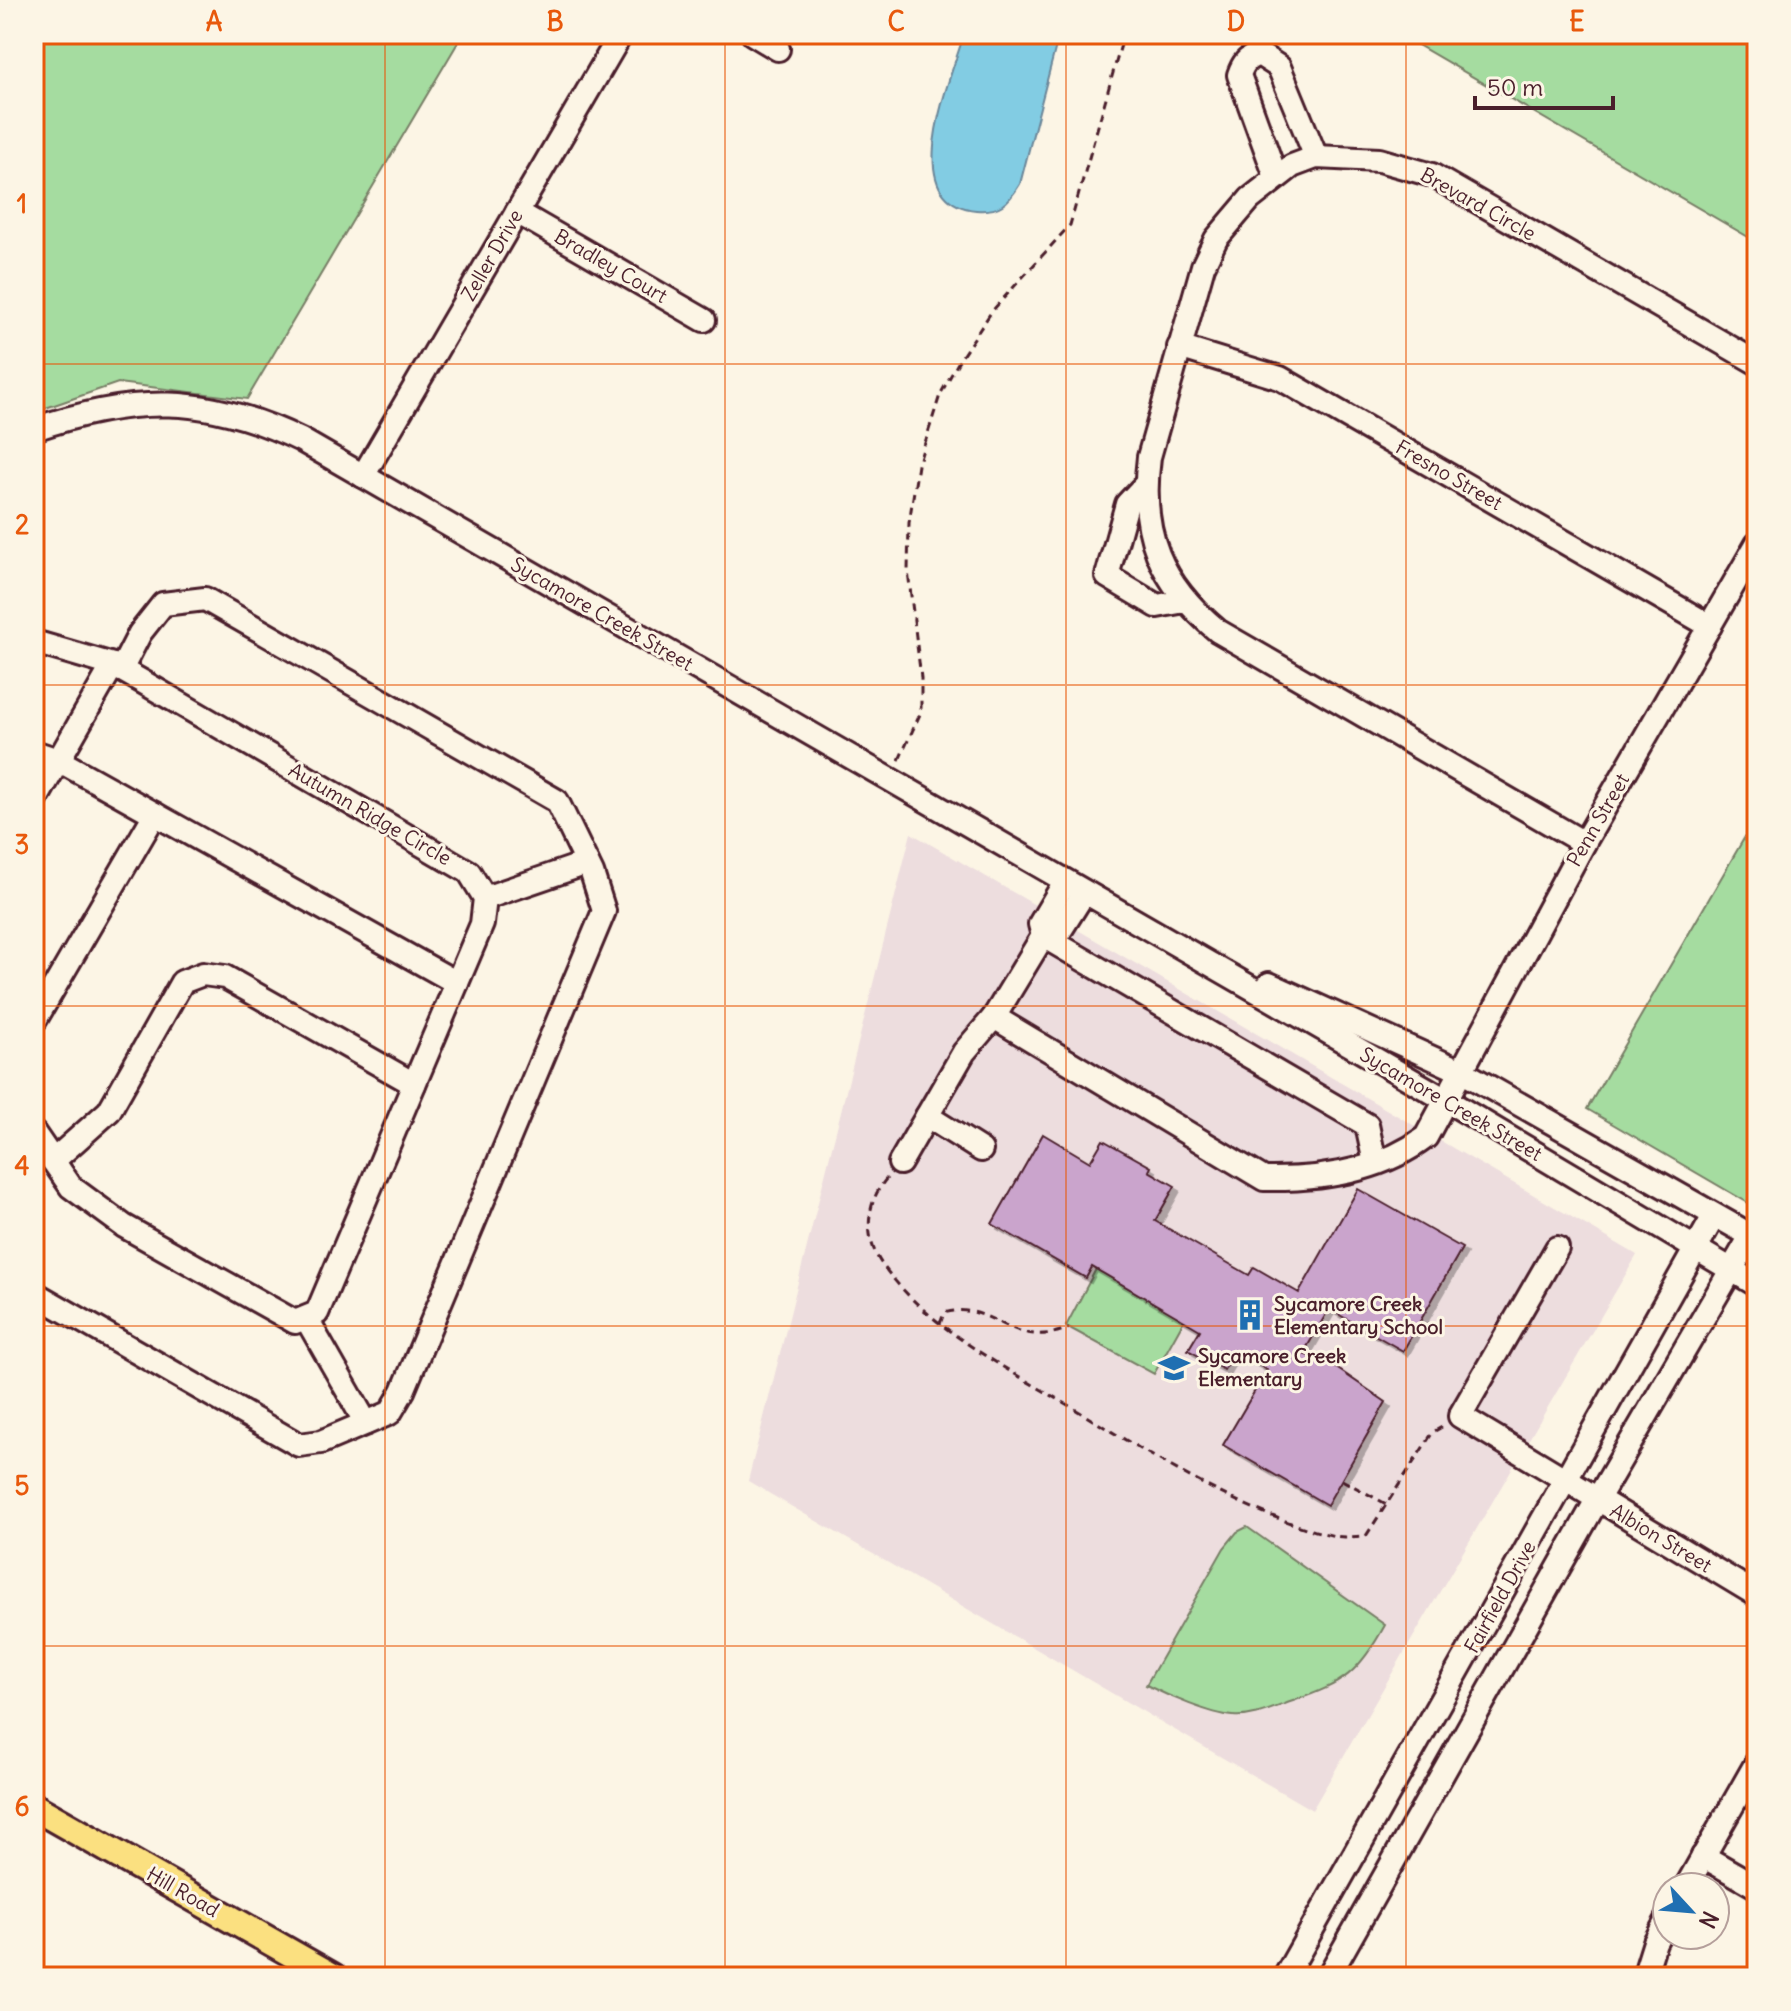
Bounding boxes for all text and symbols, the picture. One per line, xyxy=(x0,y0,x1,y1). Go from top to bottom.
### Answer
text: A xyxy=(206,5,223,38)
text: B xyxy=(546,5,564,38)
text: C xyxy=(887,5,905,38)
text: D xyxy=(1227,5,1245,38)
text: E xyxy=(1569,5,1585,38)
scale bar xyxy=(1475,60,1613,110)
text: 50 m xyxy=(1487,72,1543,102)
street label: Brevard Circle xyxy=(1416,162,1540,246)
text: 1 xyxy=(17,187,27,220)
street label: Zeller Drive xyxy=(455,205,528,305)
street label: Bradley Court xyxy=(550,223,672,308)
street label: Fresno Street xyxy=(1392,434,1507,515)
text: 2 xyxy=(15,508,29,541)
street label: Sycamore Creek Street xyxy=(507,551,698,676)
street label: Autumn Ridge Circle xyxy=(285,757,456,870)
street label: Penn Street xyxy=(1561,769,1634,871)
text: 3 xyxy=(15,828,29,861)
street label: Sycamore Creek Street xyxy=(1356,1041,1547,1166)
text: 4 xyxy=(14,1149,30,1182)
place label: Sycamore Creek Elementary School xyxy=(1274,1291,1443,1339)
building icon: Sycamore Creek Elementary School xyxy=(1233,1298,1267,1332)
place label: Sycamore Creek Elementary xyxy=(1198,1343,1346,1391)
school or university icon: Sycamore Creek Elementary xyxy=(1157,1351,1191,1385)
text: 5 xyxy=(15,1469,30,1502)
street label: Albion Street xyxy=(1606,1498,1717,1578)
street label: Fairfield Drive xyxy=(1458,1536,1541,1657)
text: 6 xyxy=(14,1790,30,1823)
street label: Hill Road xyxy=(143,1861,224,1922)
north arrow xyxy=(1651,1871,1731,1951)
text: N xyxy=(1693,1907,1725,1933)

